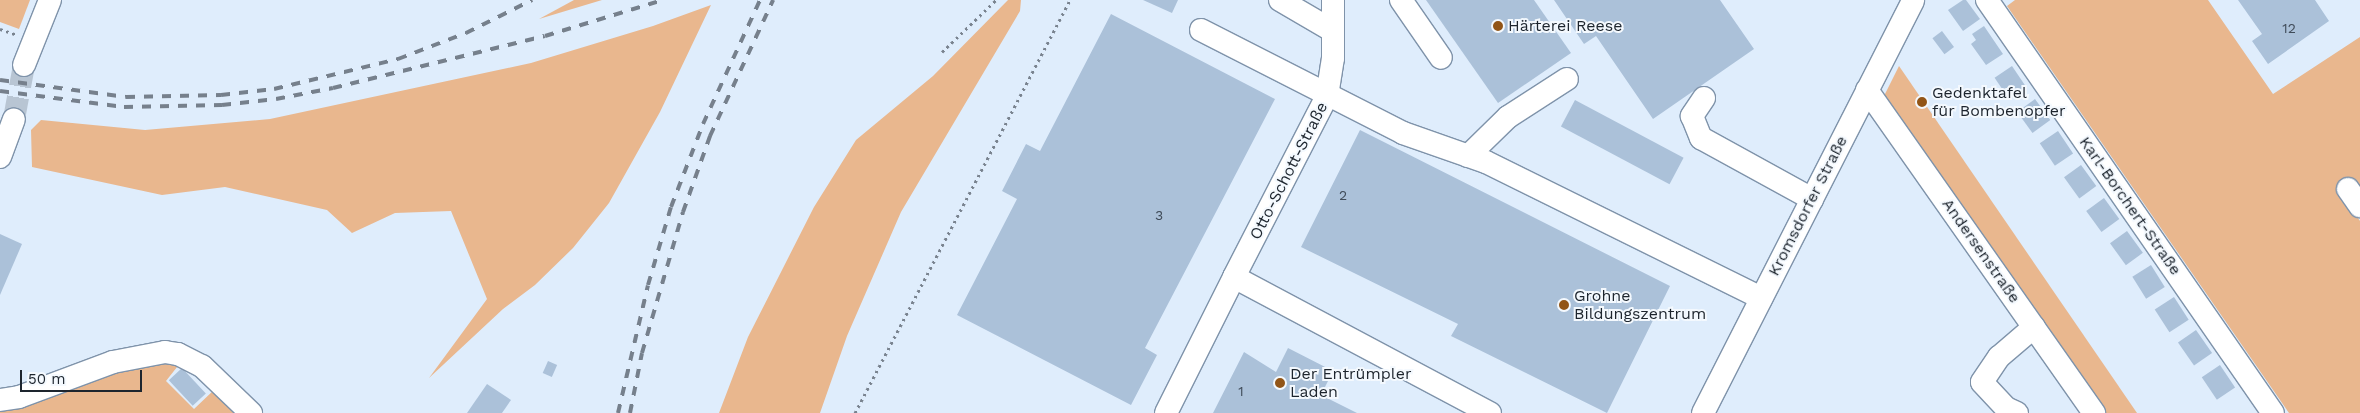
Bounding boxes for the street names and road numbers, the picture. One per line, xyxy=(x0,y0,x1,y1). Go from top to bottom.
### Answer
street label: Otto-Schott-Straße xyxy=(1246,99,1332,243)
street label: Kromsdorfer Straße xyxy=(1764,133,1852,279)
street label: Karl-Borchert-Straße xyxy=(2075,133,2185,279)
street label: Andersenstraße xyxy=(1938,195,2024,307)

